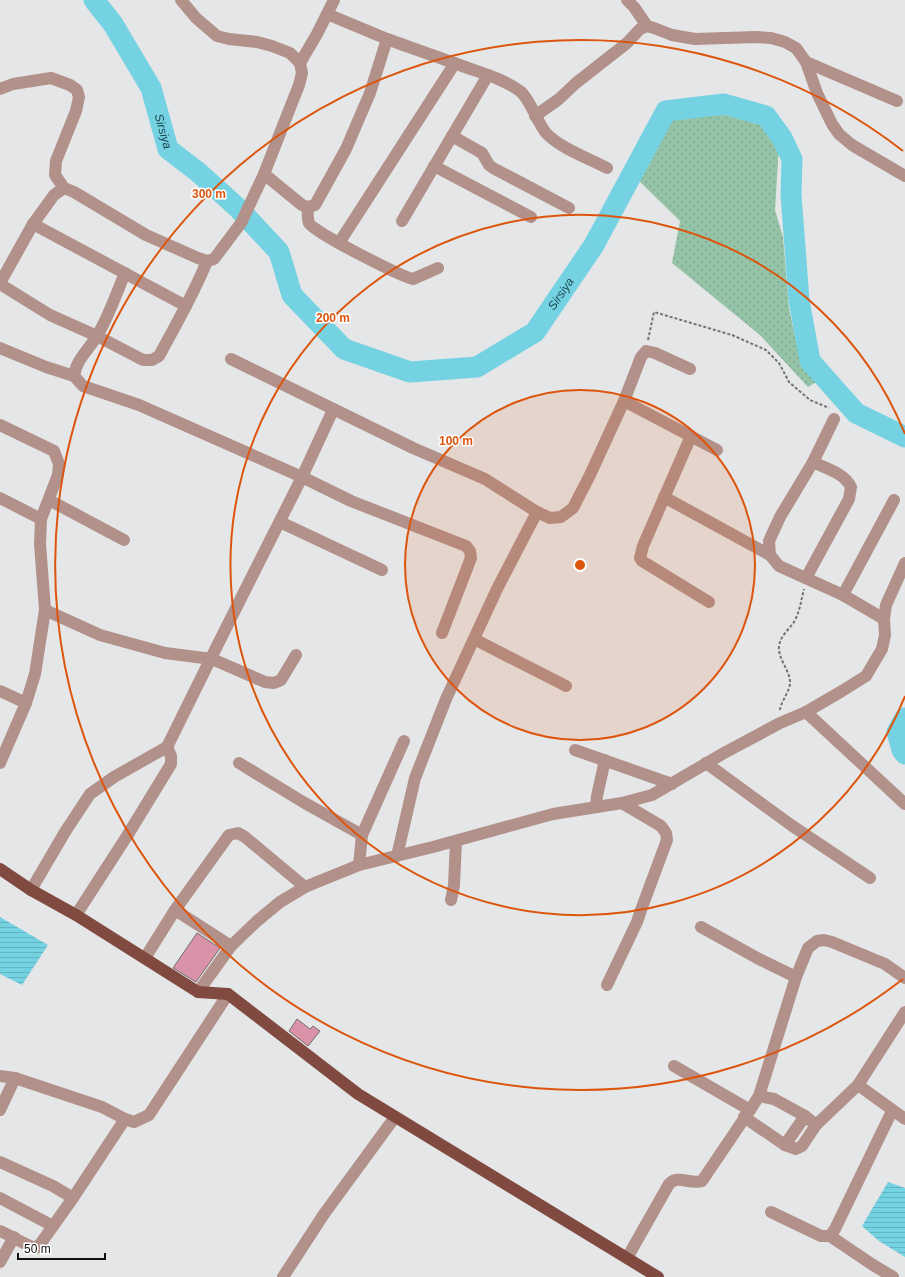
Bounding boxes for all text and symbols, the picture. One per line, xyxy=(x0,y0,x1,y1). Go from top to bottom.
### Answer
water label: Sirsiya xyxy=(151,112,175,151)
text: 300 m xyxy=(192,187,226,201)
water label: Sirsiya xyxy=(545,275,577,313)
text: 200 m xyxy=(316,311,350,325)
text: 100 m xyxy=(439,434,473,448)
centre of rings xyxy=(573,558,587,572)
scale bar xyxy=(18,1235,105,1261)
text: 50 m xyxy=(24,1242,51,1256)

